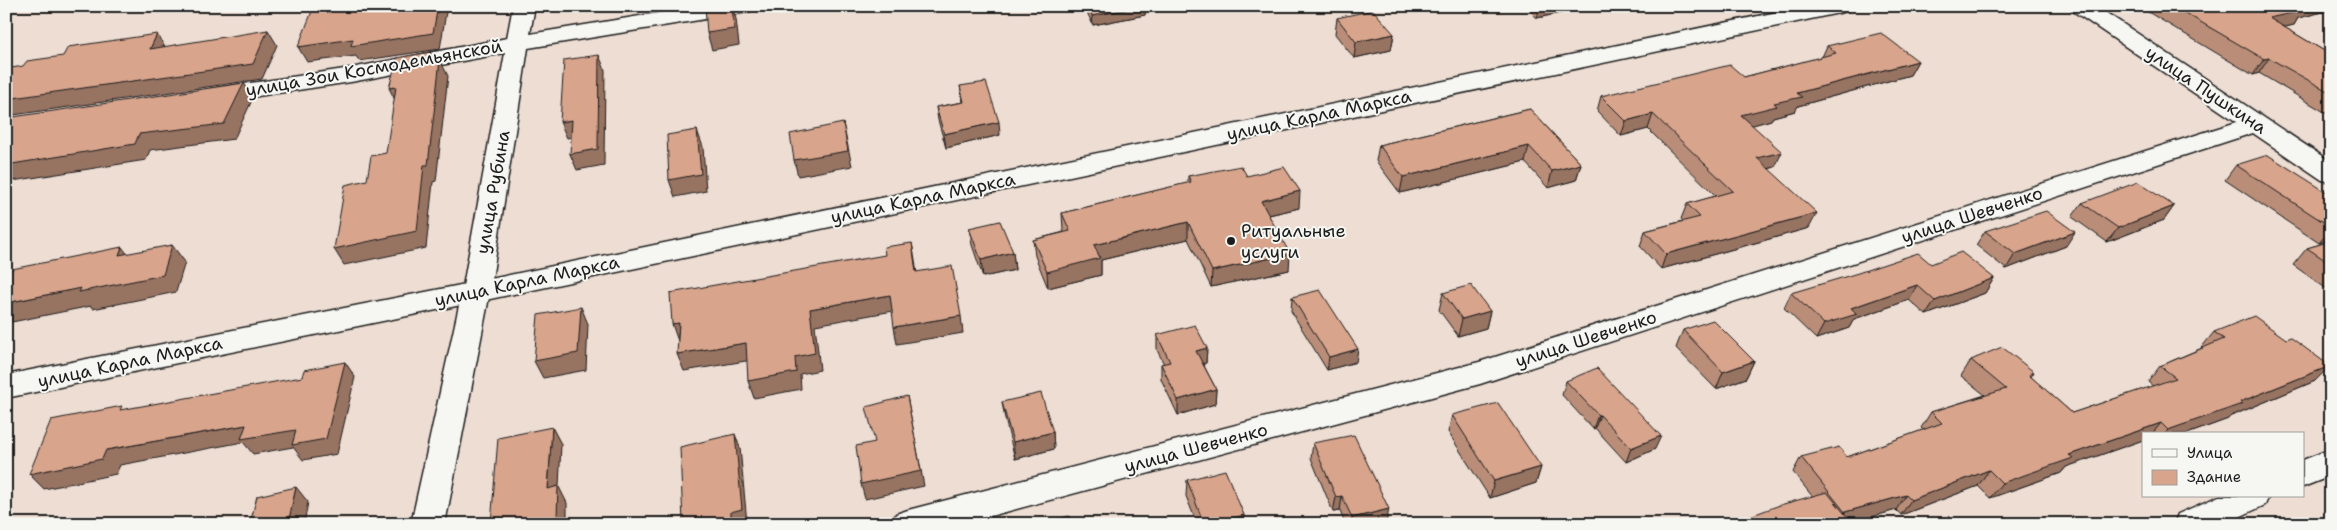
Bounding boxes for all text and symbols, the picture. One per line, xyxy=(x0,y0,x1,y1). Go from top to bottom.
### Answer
street label: улица Зои Космодемьянской xyxy=(244,34,504,102)
street label: улица Пушкина xyxy=(2141,41,2271,139)
street label: улица Карла Маркса xyxy=(1224,84,1414,146)
street label: улица Рубина xyxy=(470,128,516,256)
street label: улица Карла Маркса xyxy=(828,167,1018,229)
street label: улица Шевченко xyxy=(1898,181,2046,249)
place label: Ритуальные услуги xyxy=(1241,219,1346,264)
marker: Ритуальные услуги xyxy=(1225,235,1237,247)
street label: улица Карла Маркса xyxy=(432,250,622,312)
street label: улица Шевченко xyxy=(1512,305,1660,373)
street label: улица Карла Маркса xyxy=(35,331,225,393)
street label: улица Шевченко xyxy=(1122,417,1270,479)
legend xyxy=(2142,432,2304,498)
text: Улица xyxy=(2187,443,2233,463)
text: Здание xyxy=(2187,467,2241,487)

